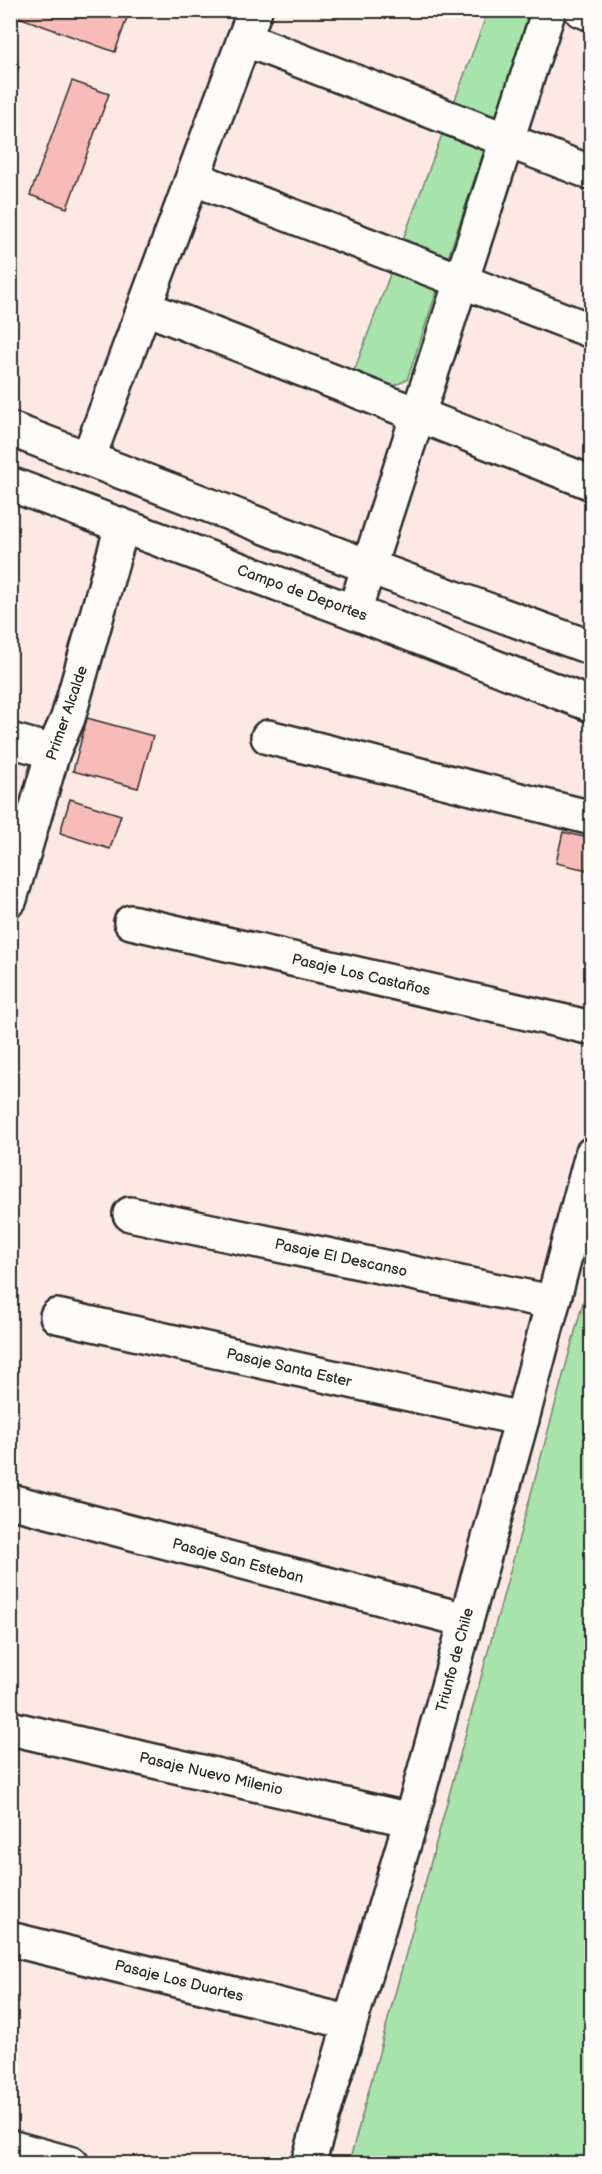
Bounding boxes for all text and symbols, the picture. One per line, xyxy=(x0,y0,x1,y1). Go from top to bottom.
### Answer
street label: Campo de Deportes xyxy=(234,561,370,626)
street label: Primer Alcalde xyxy=(42,663,92,763)
street label: Pasaje Los Castaños xyxy=(290,950,433,1000)
street label: Pasaje El Descanso xyxy=(273,1235,409,1281)
street label: Pasaje Santa Ester xyxy=(225,1344,354,1392)
street label: Pasaje San Esteban xyxy=(170,1534,306,1588)
street label: Triunfo de Chile xyxy=(432,1606,478,1714)
street label: Pasaje Nuevo Milenio xyxy=(137,1748,285,1800)
street label: Pasaje Los Duartes xyxy=(113,1956,246,2006)

